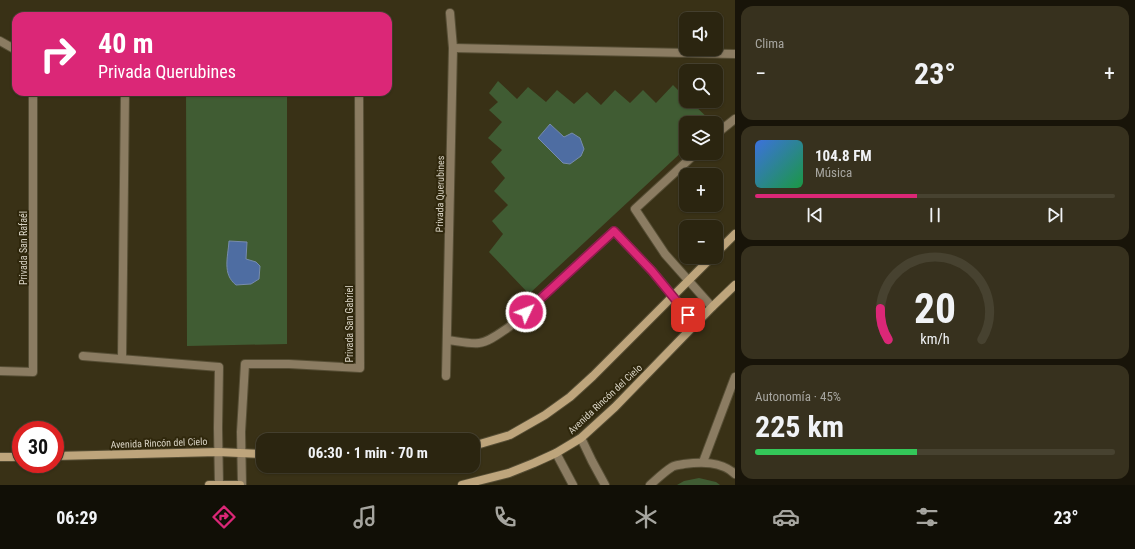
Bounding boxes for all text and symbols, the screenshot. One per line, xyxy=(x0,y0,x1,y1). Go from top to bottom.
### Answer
map controls xyxy=(679,12,723,264)
button: sound xyxy=(679,12,723,56)
text: 40 m xyxy=(98,27,154,60)
icon: right xyxy=(32,28,84,80)
text: Clima xyxy=(755,36,784,51)
text: 23° xyxy=(914,56,956,91)
text: Privada Querubines xyxy=(98,61,236,82)
text: − xyxy=(755,61,766,86)
text: + xyxy=(1104,61,1115,86)
button: search xyxy=(679,64,723,108)
button: layers xyxy=(679,116,723,160)
text: 104.8 FM xyxy=(815,147,872,165)
street label: Privada Querubines xyxy=(434,155,446,232)
text: Música xyxy=(815,165,852,180)
button: + xyxy=(679,168,723,212)
icon: previous xyxy=(804,204,826,226)
icon: pause xyxy=(924,204,946,226)
icon: next xyxy=(1044,204,1066,226)
street label: Privada San Rafaél xyxy=(18,211,29,285)
button: − xyxy=(679,220,723,264)
text: 20 xyxy=(914,284,956,333)
street label: Privada San Gabriel xyxy=(344,286,355,363)
position arrow xyxy=(505,291,547,333)
pin xyxy=(671,298,705,332)
icon: arrive xyxy=(677,304,699,326)
text: km/h xyxy=(920,331,950,347)
street label: Avenida Rincón del Cielo xyxy=(566,362,644,436)
text: Autonomía · 45% xyxy=(755,389,841,404)
text: 225 km xyxy=(755,409,844,444)
speed limit sign: 30 xyxy=(12,421,64,473)
street label: Avenida Rincón del Cielo xyxy=(110,436,208,450)
text: 06:30 · 1 min · 70 m xyxy=(308,444,428,462)
icon: directions xyxy=(210,503,238,531)
icon: music xyxy=(351,503,379,531)
icon: phone xyxy=(491,503,519,531)
icon: climate xyxy=(632,503,660,531)
icon: car xyxy=(772,503,800,531)
icon: filters xyxy=(913,503,941,531)
text: 06:29 xyxy=(56,507,98,528)
text: 23° xyxy=(1053,507,1079,528)

